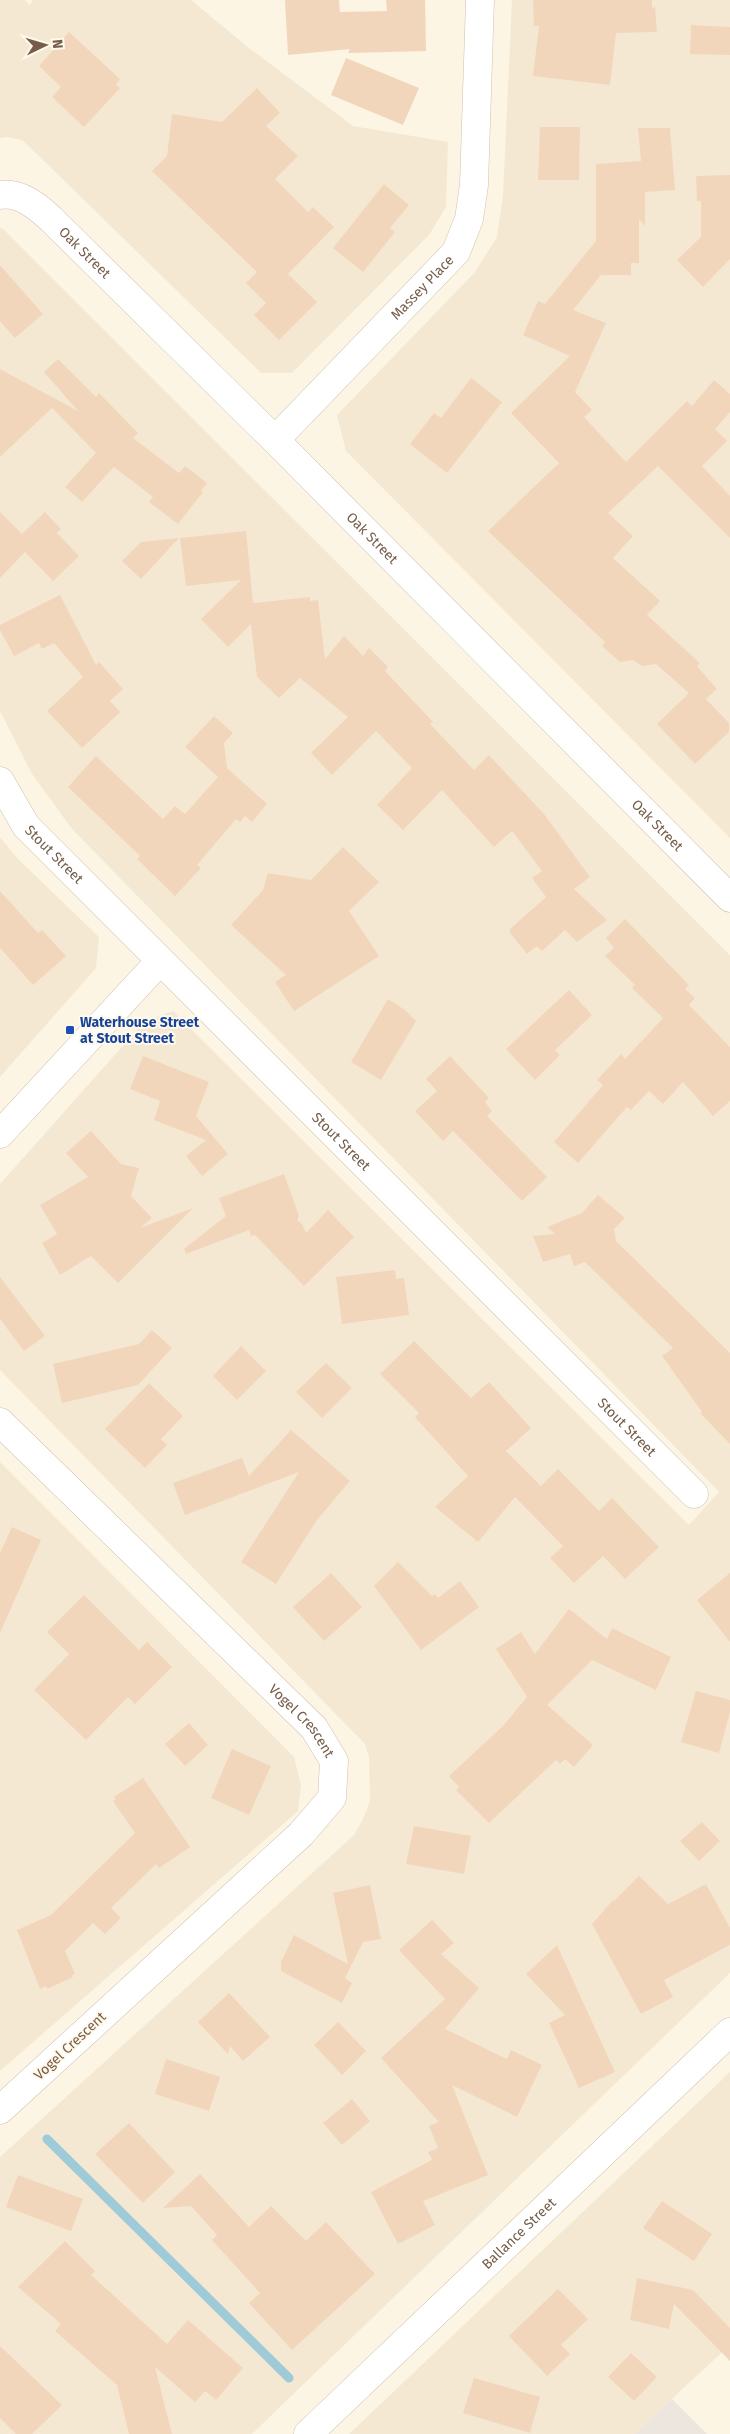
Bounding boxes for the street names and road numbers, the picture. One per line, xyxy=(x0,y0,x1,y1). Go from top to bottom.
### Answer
street label: Oak Street xyxy=(55,223,115,282)
street label: Massey Place xyxy=(387,251,457,323)
street label: Oak Street xyxy=(343,508,402,568)
street label: Oak Street xyxy=(628,796,688,855)
street label: Stout Street xyxy=(22,822,88,888)
street label: Stout Street xyxy=(309,1109,375,1175)
street label: Stout Street xyxy=(594,1394,660,1460)
street label: Vogel Crescent xyxy=(265,1680,339,1761)
street label: Vogel Crescent xyxy=(30,2008,110,2084)
street label: Ballance Street xyxy=(478,2193,560,2272)

